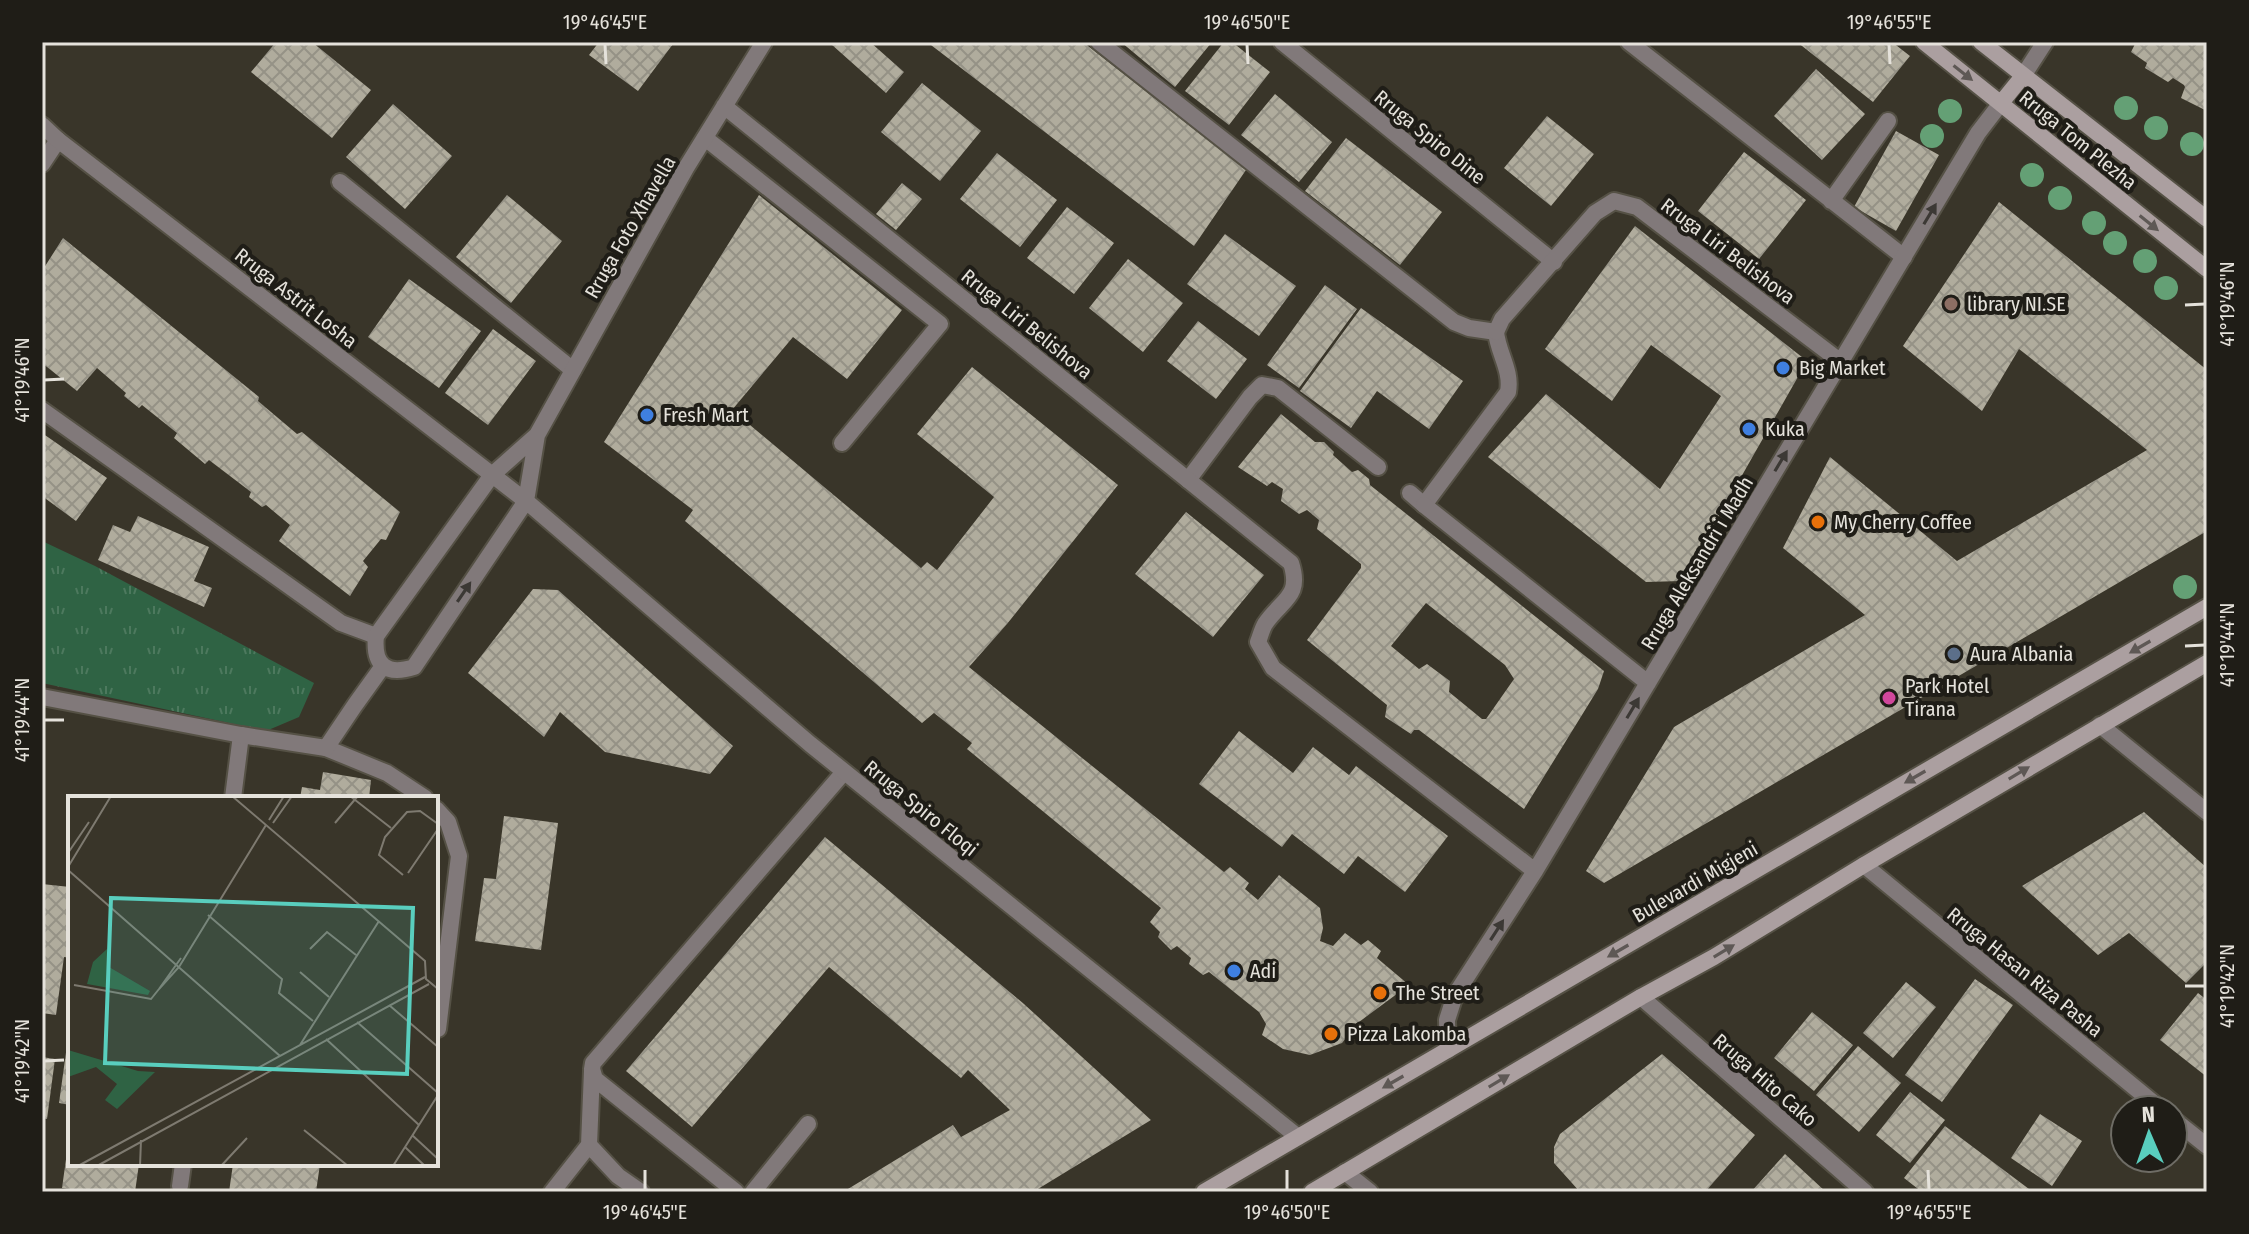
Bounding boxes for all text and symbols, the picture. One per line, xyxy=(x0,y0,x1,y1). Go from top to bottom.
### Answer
text: 19°46'45"E xyxy=(563,10,647,34)
text: 19°46'50"E xyxy=(1204,10,1290,34)
text: 19°46'55"E xyxy=(1847,10,1931,34)
one-way arrow xyxy=(1953,64,1973,80)
street label: Rruga Spiro Dine xyxy=(1370,85,1490,189)
street label: Rruga Tom Plezha xyxy=(2014,85,2142,195)
street label: Rruga Foto Xhavella xyxy=(579,151,681,303)
street label: Rruga Liri Belishova xyxy=(1656,193,1800,309)
one-way arrow xyxy=(1922,203,1936,225)
one-way arrow xyxy=(2139,214,2159,231)
street label: Rruga Astrit Losha xyxy=(230,243,362,353)
text: 41°19'46"N xyxy=(2215,261,2239,347)
street label: Rruga Liri Belishova xyxy=(957,264,1097,384)
place label: library NI.SE xyxy=(1967,292,2066,316)
marker: library NI.SE xyxy=(1942,295,1960,313)
text: 41°19'46"N xyxy=(10,337,34,423)
place label: Big Market xyxy=(1799,356,1886,380)
marker: Big Market xyxy=(1774,359,1792,377)
place label: Fresh Mart xyxy=(663,403,749,427)
marker: Fresh Mart xyxy=(638,406,656,424)
place label: Kuka xyxy=(1765,417,1805,441)
marker: Kuka xyxy=(1740,420,1758,438)
one-way arrow xyxy=(1774,450,1788,472)
street label: Rruga Aleksandri i Madh xyxy=(1636,472,1758,654)
place label: My Cherry Coffee xyxy=(1834,510,1972,534)
marker: My Cherry Coffee xyxy=(1809,513,1827,531)
one-way arrow xyxy=(456,582,471,603)
text: 41°19'44"N xyxy=(2215,603,2239,687)
one-way arrow xyxy=(2128,639,2151,653)
place label: Aura Albania xyxy=(1970,642,2073,666)
marker: Aura Albania xyxy=(1945,645,1963,663)
place label: Park Hotel Tirana xyxy=(1905,674,1989,721)
text: 41°19'44"N xyxy=(10,678,34,762)
marker: Park Hotel Tirana xyxy=(1880,689,1898,707)
one-way arrow xyxy=(1626,697,1640,719)
street label: Rruga Spiro Floqi xyxy=(859,755,983,861)
one-way arrow xyxy=(2008,766,2030,780)
one-way arrow xyxy=(1904,770,1926,784)
inset map xyxy=(68,796,438,1166)
street label: Bulevardi Migjeni xyxy=(1628,836,1762,928)
street label: Rruga Hasan Riza Pasha xyxy=(1942,902,2108,1042)
one-way arrow xyxy=(1490,919,1504,941)
one-way arrow xyxy=(1607,944,1629,958)
one-way arrow xyxy=(1713,944,1735,958)
text: 41°19'42"N xyxy=(2215,944,2239,1028)
place label: Adi xyxy=(1250,959,1276,983)
marker: Adi xyxy=(1225,962,1243,980)
place label: The Street xyxy=(1396,981,1480,1005)
marker: The Street xyxy=(1371,984,1389,1002)
text: 41°19'42"N xyxy=(10,1019,34,1103)
place label: Pizza Lakomba xyxy=(1347,1022,1466,1046)
marker: Pizza Lakomba xyxy=(1322,1025,1340,1043)
street label: Rruga Hito Cako xyxy=(1708,1028,1822,1132)
one-way arrow xyxy=(1488,1074,1510,1088)
one-way arrow xyxy=(1382,1075,1404,1089)
north arrow xyxy=(2109,1094,2189,1174)
text: N xyxy=(2141,1101,2155,1128)
text: 19°46'45"E xyxy=(603,1200,687,1224)
text: 19°46'50"E xyxy=(1244,1200,1330,1224)
text: 19°46'55"E xyxy=(1887,1200,1971,1224)

